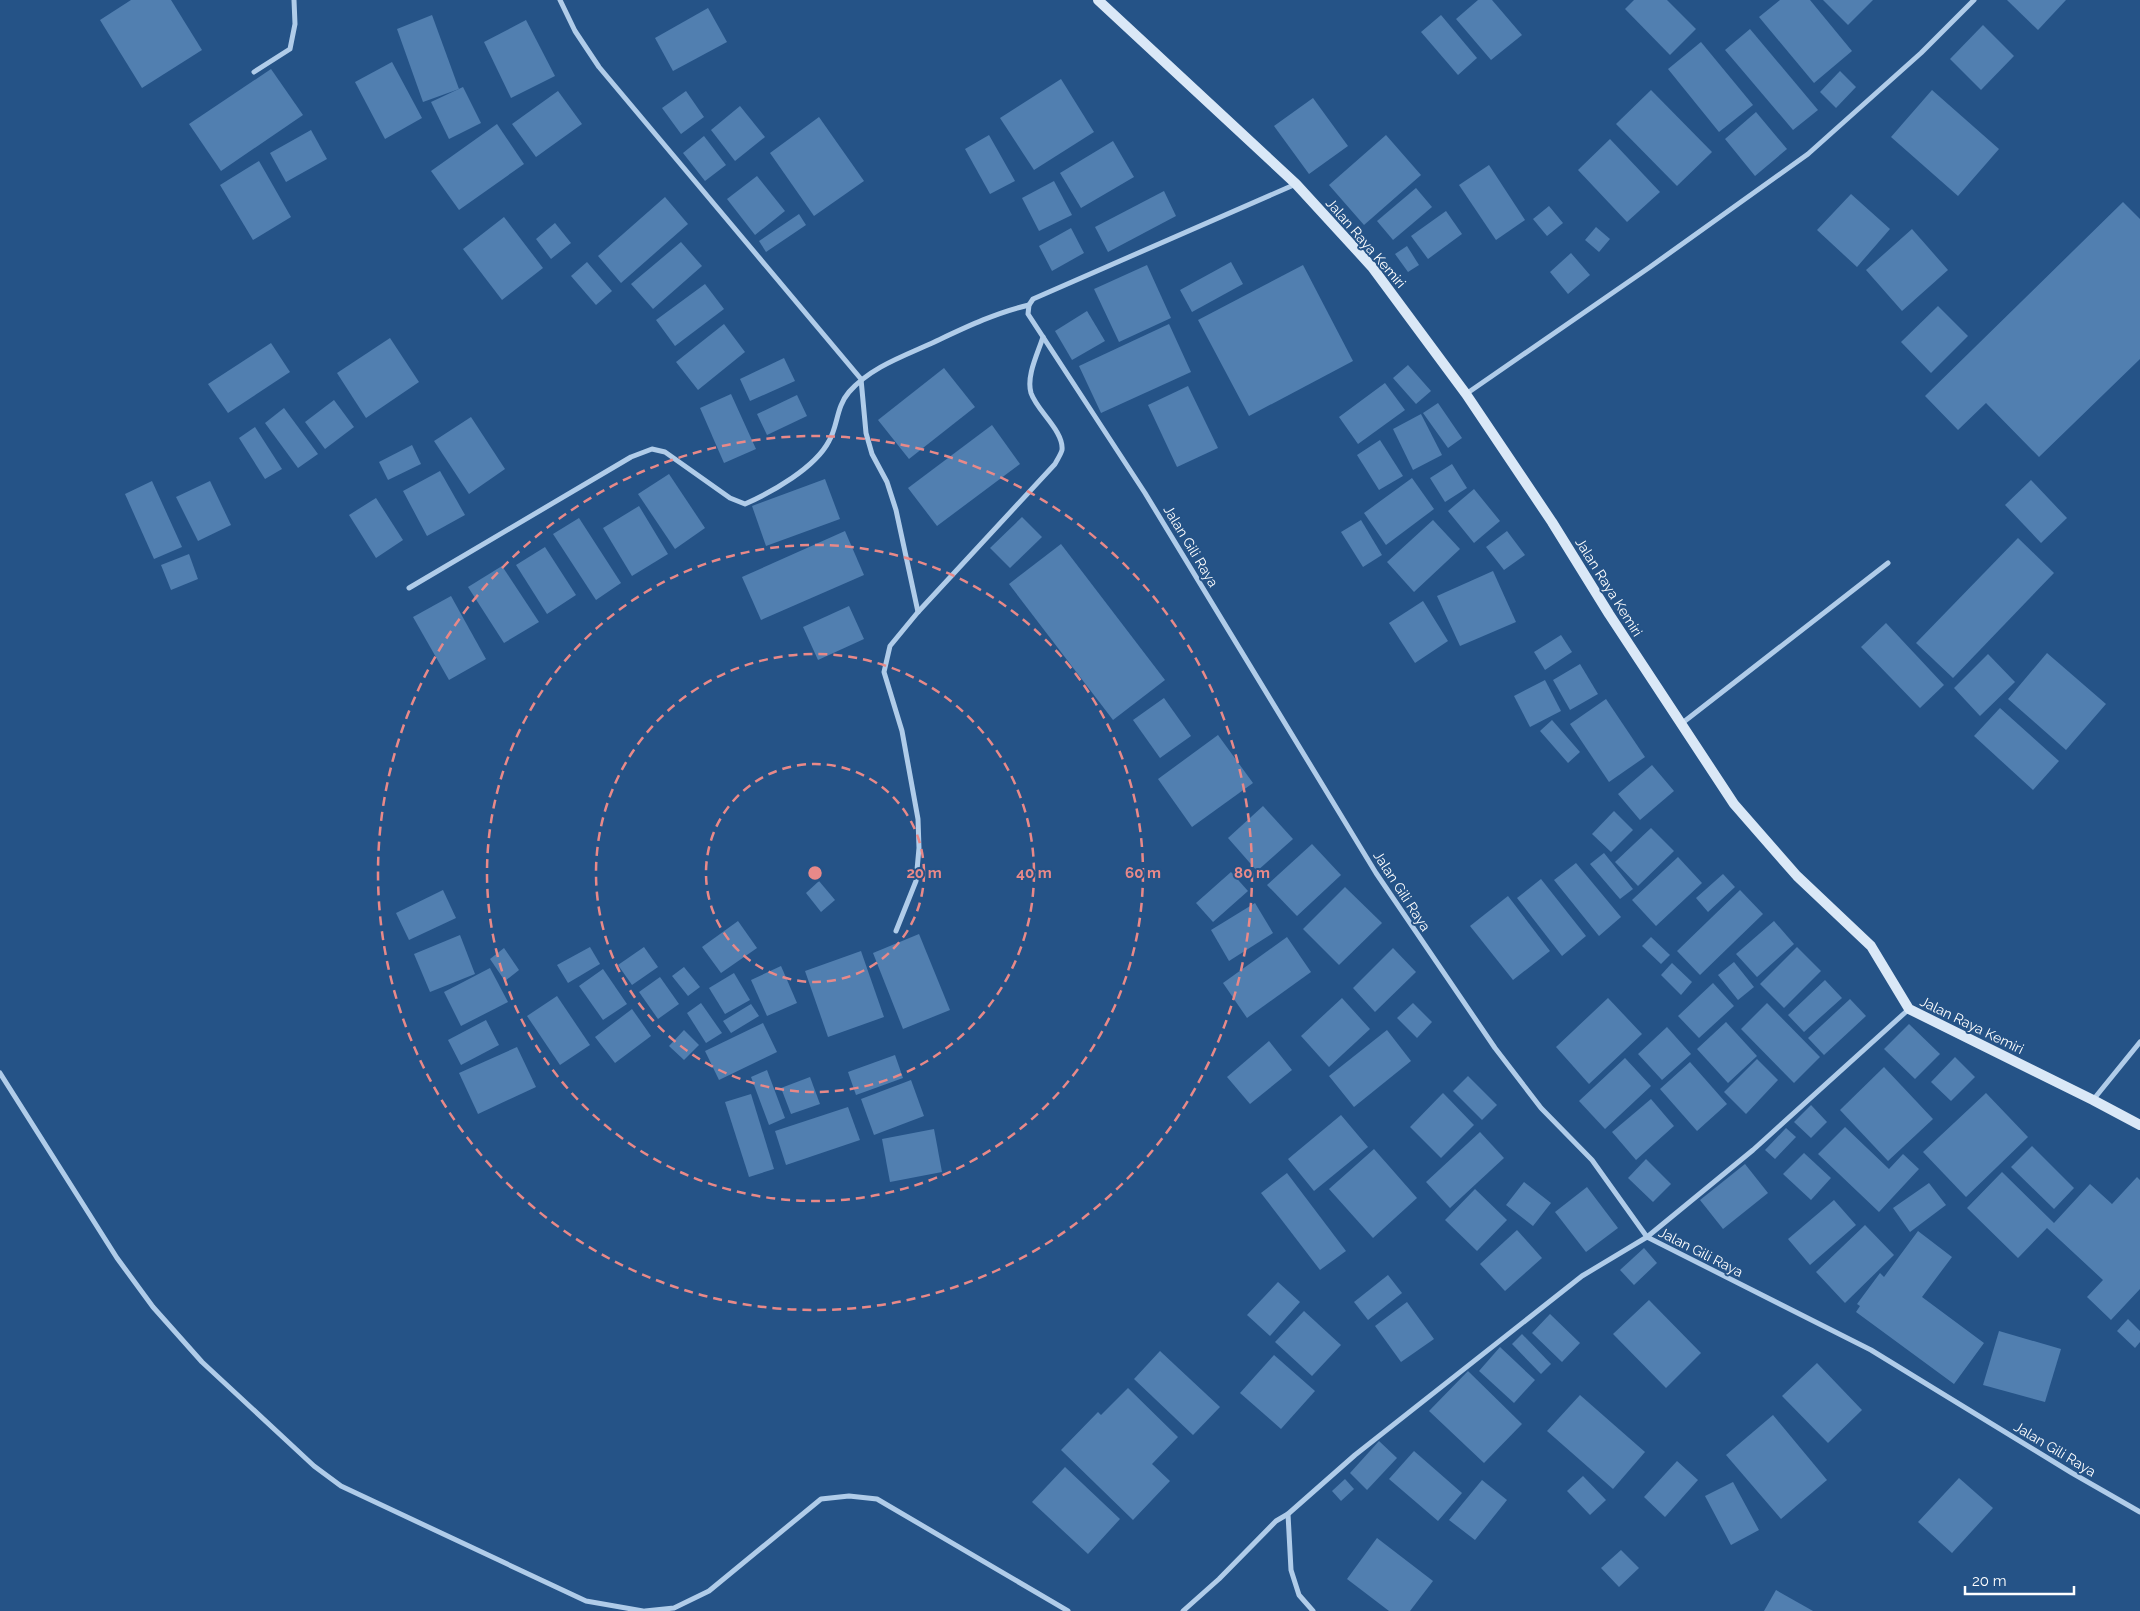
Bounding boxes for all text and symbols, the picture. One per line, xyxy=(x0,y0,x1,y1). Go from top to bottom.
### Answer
street label: Jalan Raya Kemiri xyxy=(1323,195,1409,291)
street label: Jalan Gili Raya xyxy=(1160,502,1222,590)
street label: Jalan Raya Kemiri xyxy=(1572,535,1646,639)
street label: Jalan Gili Raya xyxy=(1370,848,1434,934)
centre of rings xyxy=(806,864,824,882)
text: 20 m xyxy=(906,864,942,882)
text: 40 m xyxy=(1016,864,1052,882)
text: 60 m xyxy=(1125,864,1161,882)
text: 80 m xyxy=(1234,864,1270,882)
street label: Jalan Raya Kemiri xyxy=(1918,993,2026,1057)
street label: Jalan Gili Raya xyxy=(1656,1224,1746,1280)
street label: Jalan Gili Raya xyxy=(2011,1418,2099,1480)
scale bar xyxy=(1965,1564,2074,1596)
text: 20 m xyxy=(1972,1572,2007,1590)

